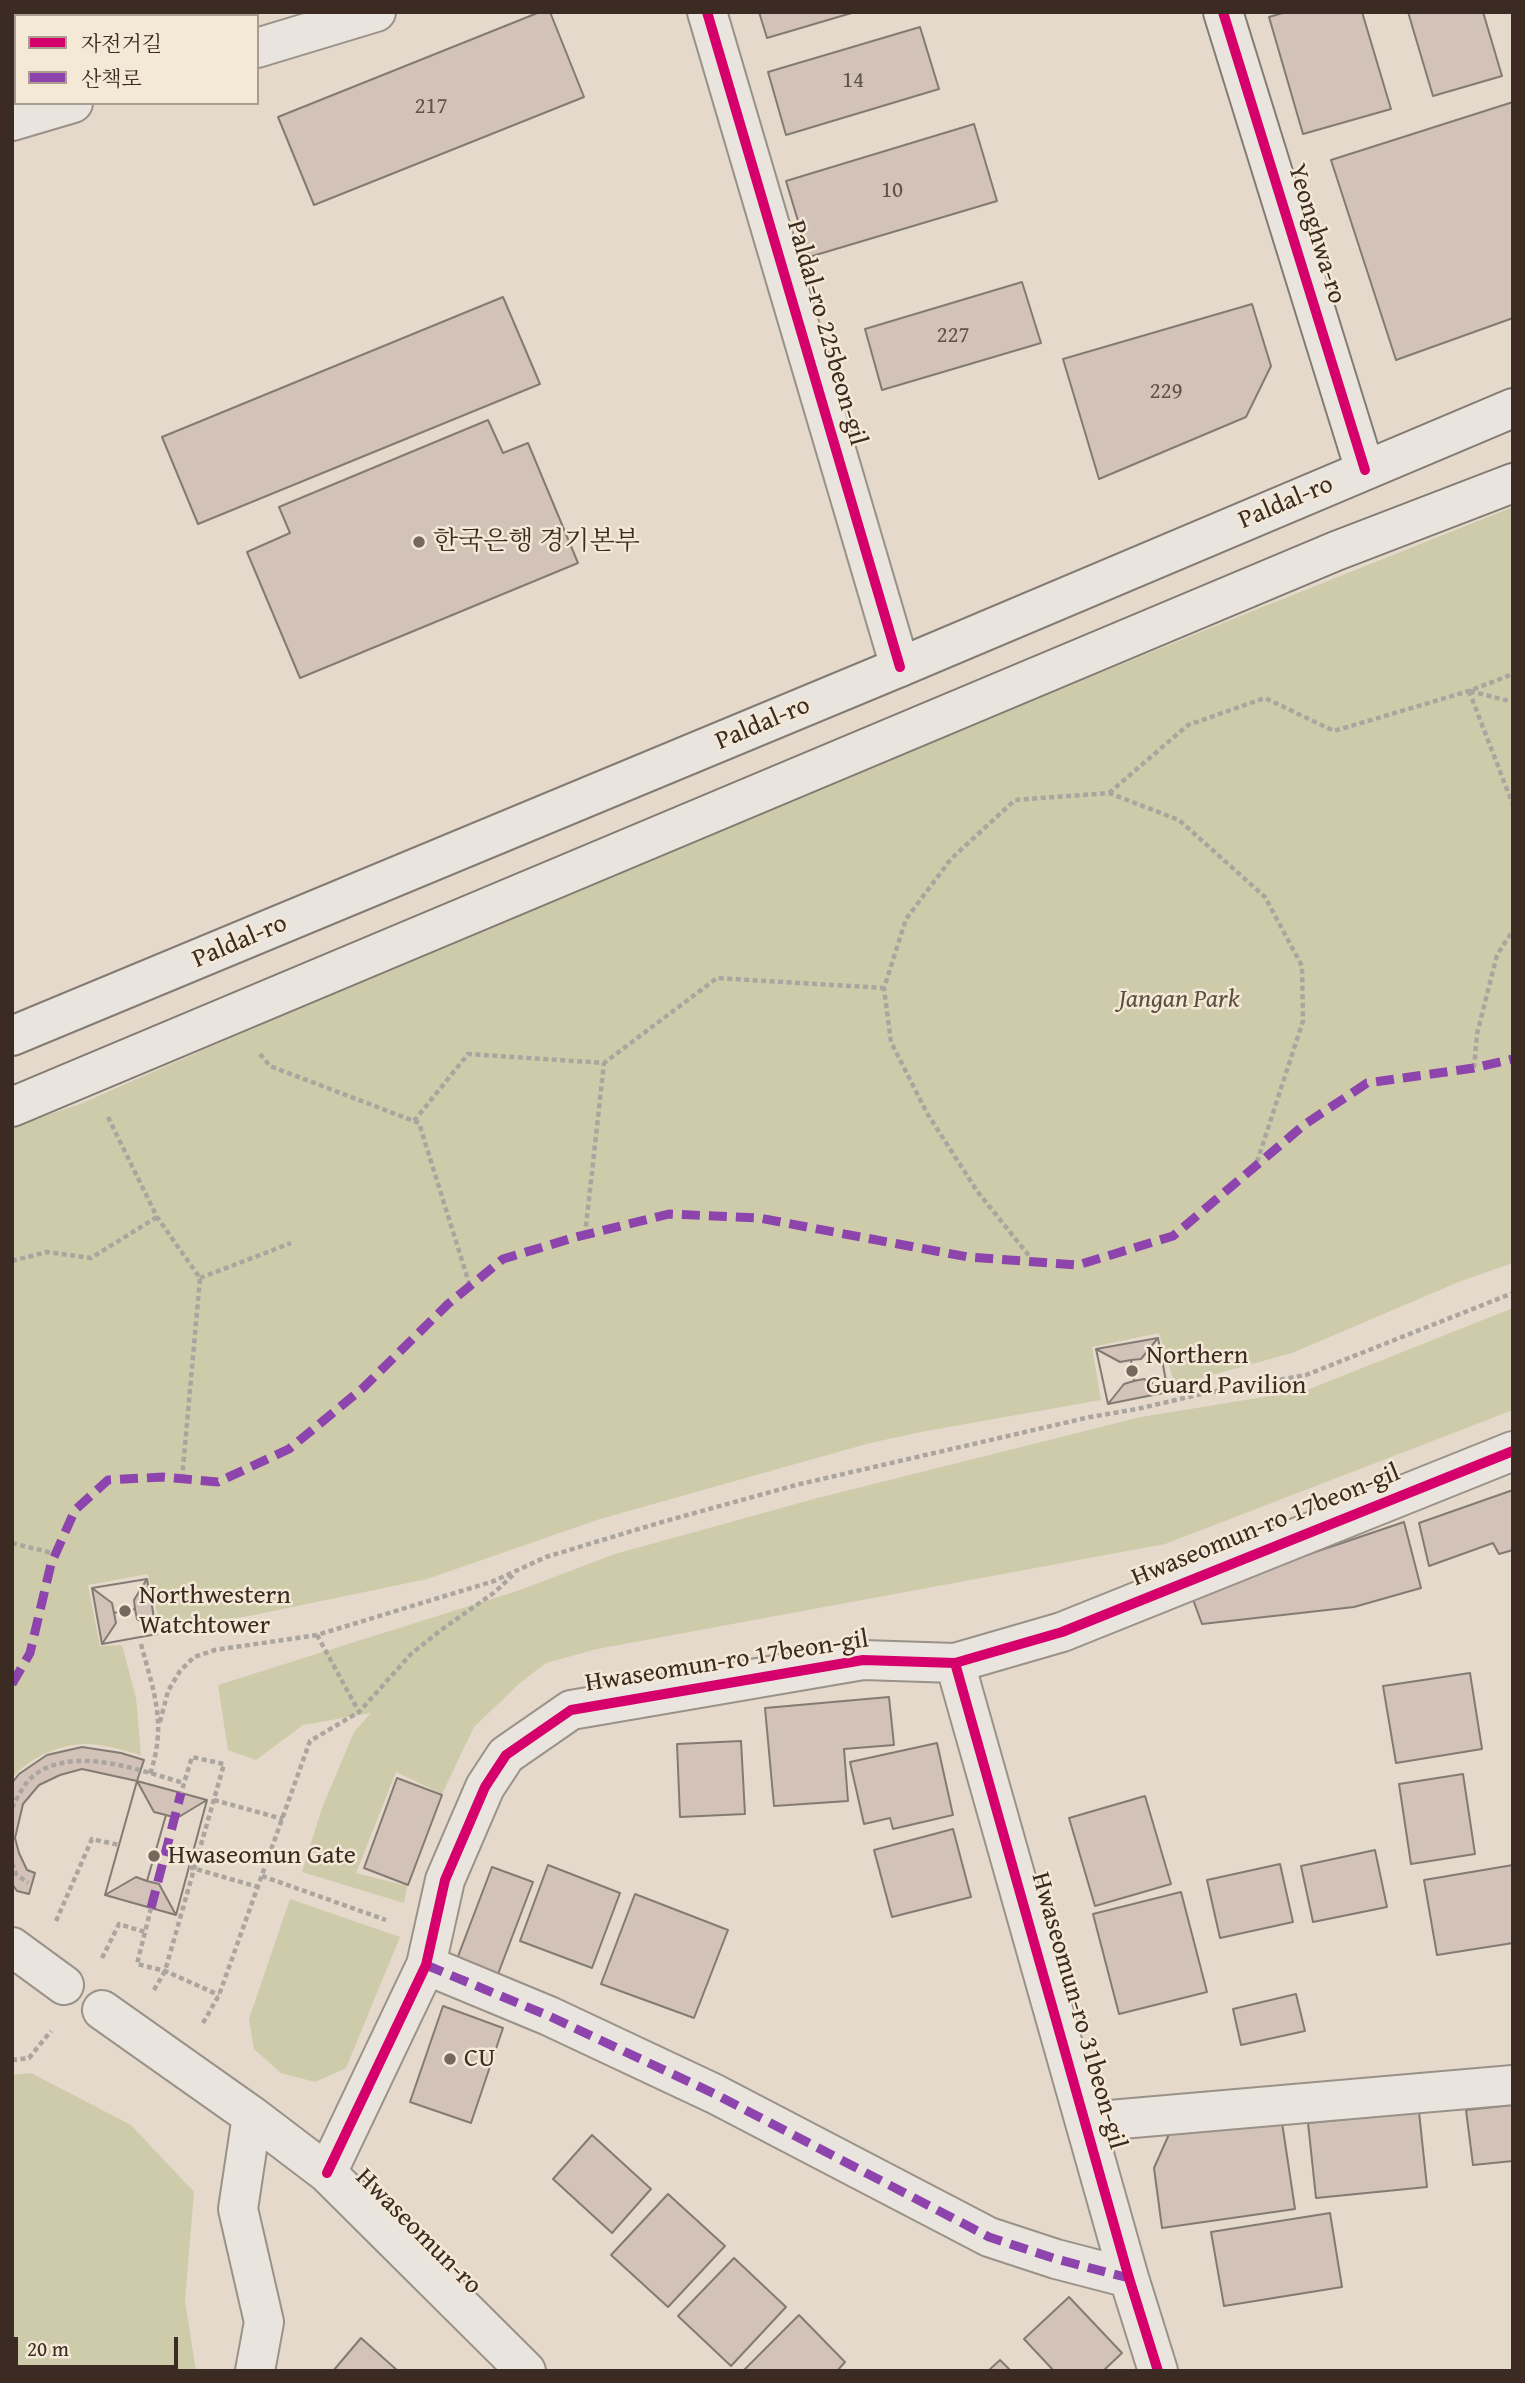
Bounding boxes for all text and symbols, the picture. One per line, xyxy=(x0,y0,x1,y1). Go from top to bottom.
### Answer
legend xyxy=(14,14,259,105)
text: 자전거길 xyxy=(81,28,162,59)
text: 산책로 xyxy=(81,63,142,94)
house number: 14 xyxy=(842,67,864,95)
house number: 217 xyxy=(414,93,448,121)
street label: Yeonghwa-ro xyxy=(1280,160,1352,308)
house number: 10 xyxy=(881,177,903,205)
street label: Paldal-ro 225beon-gil xyxy=(779,217,873,449)
house number: 227 xyxy=(936,322,970,350)
house number: 229 xyxy=(1149,378,1183,406)
street label: Paldal-ro xyxy=(1234,469,1338,537)
place label: 한국은행 경기본부 xyxy=(433,526,640,558)
marker: 한국은행 경기본부 xyxy=(411,534,427,550)
street label: Paldal-ro xyxy=(711,690,815,758)
street label: Paldal-ro xyxy=(188,908,292,976)
park label: Jangan Park xyxy=(1119,984,1239,1016)
place label: Northern Guard Pavilion xyxy=(1146,1340,1306,1402)
marker: Northern Guard Pavilion xyxy=(1124,1363,1140,1379)
street label: Hwaseomun-ro 17beon-gil xyxy=(1127,1458,1405,1594)
place label: Northwestern Watchtower xyxy=(139,1580,291,1642)
marker: Northwestern Watchtower xyxy=(117,1603,133,1619)
street label: Hwaseomun-ro 17beon-gil xyxy=(583,1624,871,1700)
place label: Hwaseomun Gate xyxy=(168,1840,356,1872)
marker: Hwaseomun Gate xyxy=(146,1848,162,1864)
street label: Hwaseomun-ro 31beon-gil xyxy=(1024,1869,1132,2153)
place label: CU xyxy=(464,2043,495,2075)
marker: CU xyxy=(442,2051,458,2067)
street label: Hwaseomun-ro xyxy=(348,2162,488,2302)
scale bar xyxy=(18,2324,182,2368)
text: 20 m xyxy=(27,2333,69,2364)

